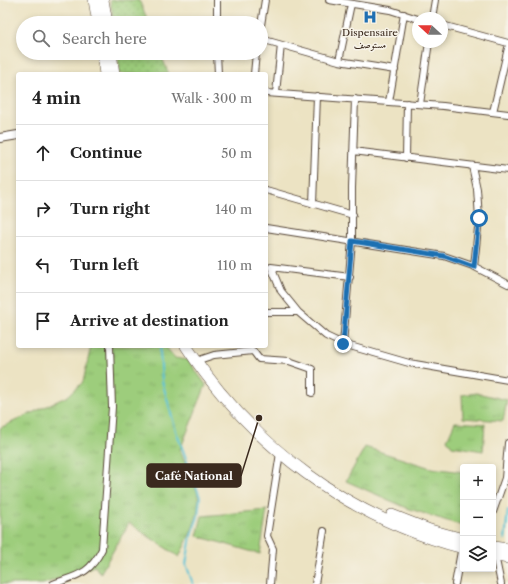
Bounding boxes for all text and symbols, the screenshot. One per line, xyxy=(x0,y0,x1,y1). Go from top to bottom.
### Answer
hospital icon: Dispensaire مستوصف xyxy=(362,9,378,25)
north arrow xyxy=(412,12,448,48)
search box xyxy=(16,16,268,60)
place label: Dispensaire مستوصف xyxy=(342,26,398,51)
icon: search xyxy=(30,27,52,49)
text: Search here xyxy=(62,29,147,48)
text: 4 min xyxy=(32,88,81,108)
text: Walk · 300 m xyxy=(171,90,252,106)
icon: ahead xyxy=(32,142,54,164)
text: Continue xyxy=(70,143,142,162)
text: 50 m xyxy=(221,145,252,161)
icon: right xyxy=(32,198,54,220)
text: Turn right xyxy=(70,199,150,218)
text: 140 m xyxy=(215,201,252,217)
route start xyxy=(470,209,488,227)
icon: left xyxy=(32,254,54,276)
text: Turn left xyxy=(70,255,139,274)
text: 110 m xyxy=(217,257,252,273)
icon: arrive xyxy=(32,310,54,332)
text: Arrive at destination xyxy=(70,311,229,330)
route end xyxy=(334,335,352,353)
callout: Café National xyxy=(147,464,241,487)
map controls xyxy=(460,464,496,572)
button: + xyxy=(460,464,496,500)
text: Café National xyxy=(155,469,233,483)
button: − xyxy=(460,500,496,536)
button: layers xyxy=(460,536,496,572)

